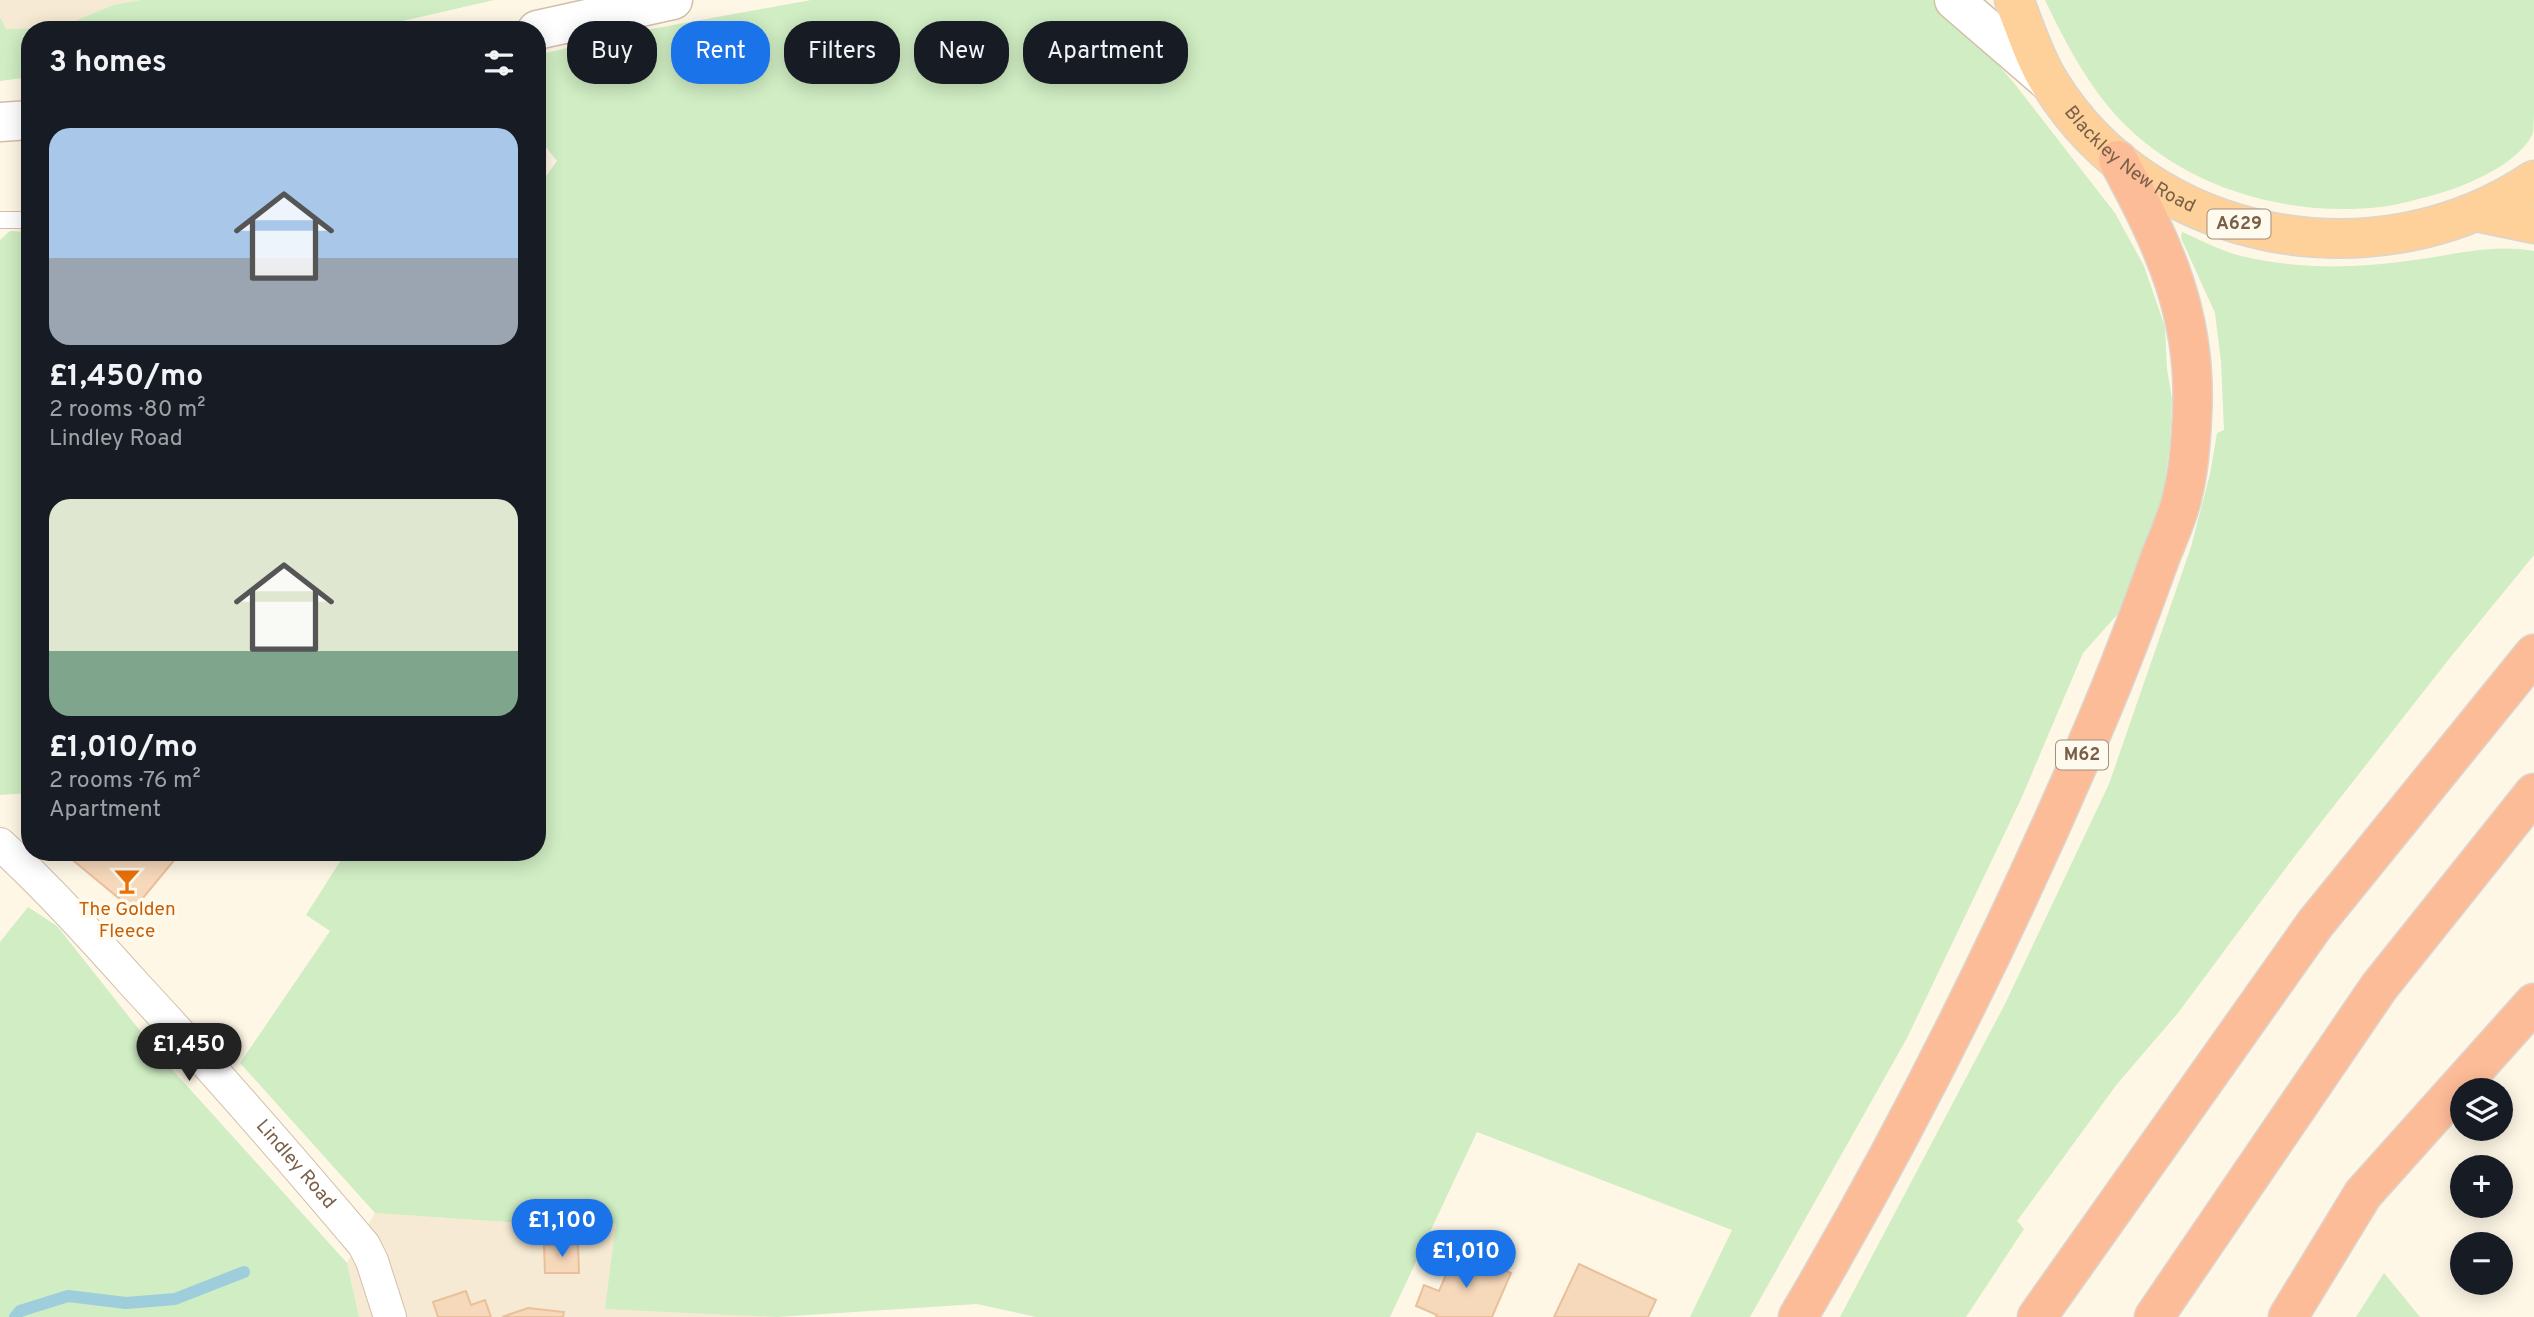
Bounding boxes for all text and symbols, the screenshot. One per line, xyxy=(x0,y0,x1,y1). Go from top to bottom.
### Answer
chip: Buy xyxy=(567,21,657,84)
chip: Rent xyxy=(671,21,770,84)
chip: Filters xyxy=(784,21,900,84)
chip: New xyxy=(914,21,1009,84)
chip: Apartment xyxy=(1023,21,1188,84)
icon: filters xyxy=(480,44,518,82)
text: 3 homes xyxy=(49,45,167,82)
street label: Blackley New Road xyxy=(2058,101,2199,219)
icon: home xyxy=(221,173,347,299)
road number: A629 xyxy=(2208,210,2270,238)
text: £1,450/mo xyxy=(49,359,203,396)
text: 2 rooms · 80 m² xyxy=(49,396,206,425)
text: Lindley Road xyxy=(49,425,183,454)
icon: home xyxy=(221,544,347,670)
text: £1,010/mo xyxy=(49,730,197,767)
road number: M62 xyxy=(2056,740,2108,770)
text: 2 rooms · 76 m² xyxy=(49,767,201,796)
text: Apartment xyxy=(49,796,161,825)
bar icon: The Golden Fleece xyxy=(112,866,142,896)
place label: The Golden Fleece xyxy=(78,898,176,944)
pin: £1,450 xyxy=(132,1024,246,1083)
text: £1,450 xyxy=(153,1031,225,1060)
map controls xyxy=(2450,1078,2513,1295)
button: layers xyxy=(2450,1078,2513,1141)
street label: Lindley Road xyxy=(250,1115,341,1214)
button: + xyxy=(2450,1155,2513,1218)
pin: £1,100 xyxy=(505,1200,619,1259)
text: £1,100 xyxy=(528,1207,596,1236)
pin: £1,010 xyxy=(1409,1230,1523,1290)
button: − xyxy=(2450,1232,2513,1295)
text: £1,010 xyxy=(1432,1238,1500,1267)

